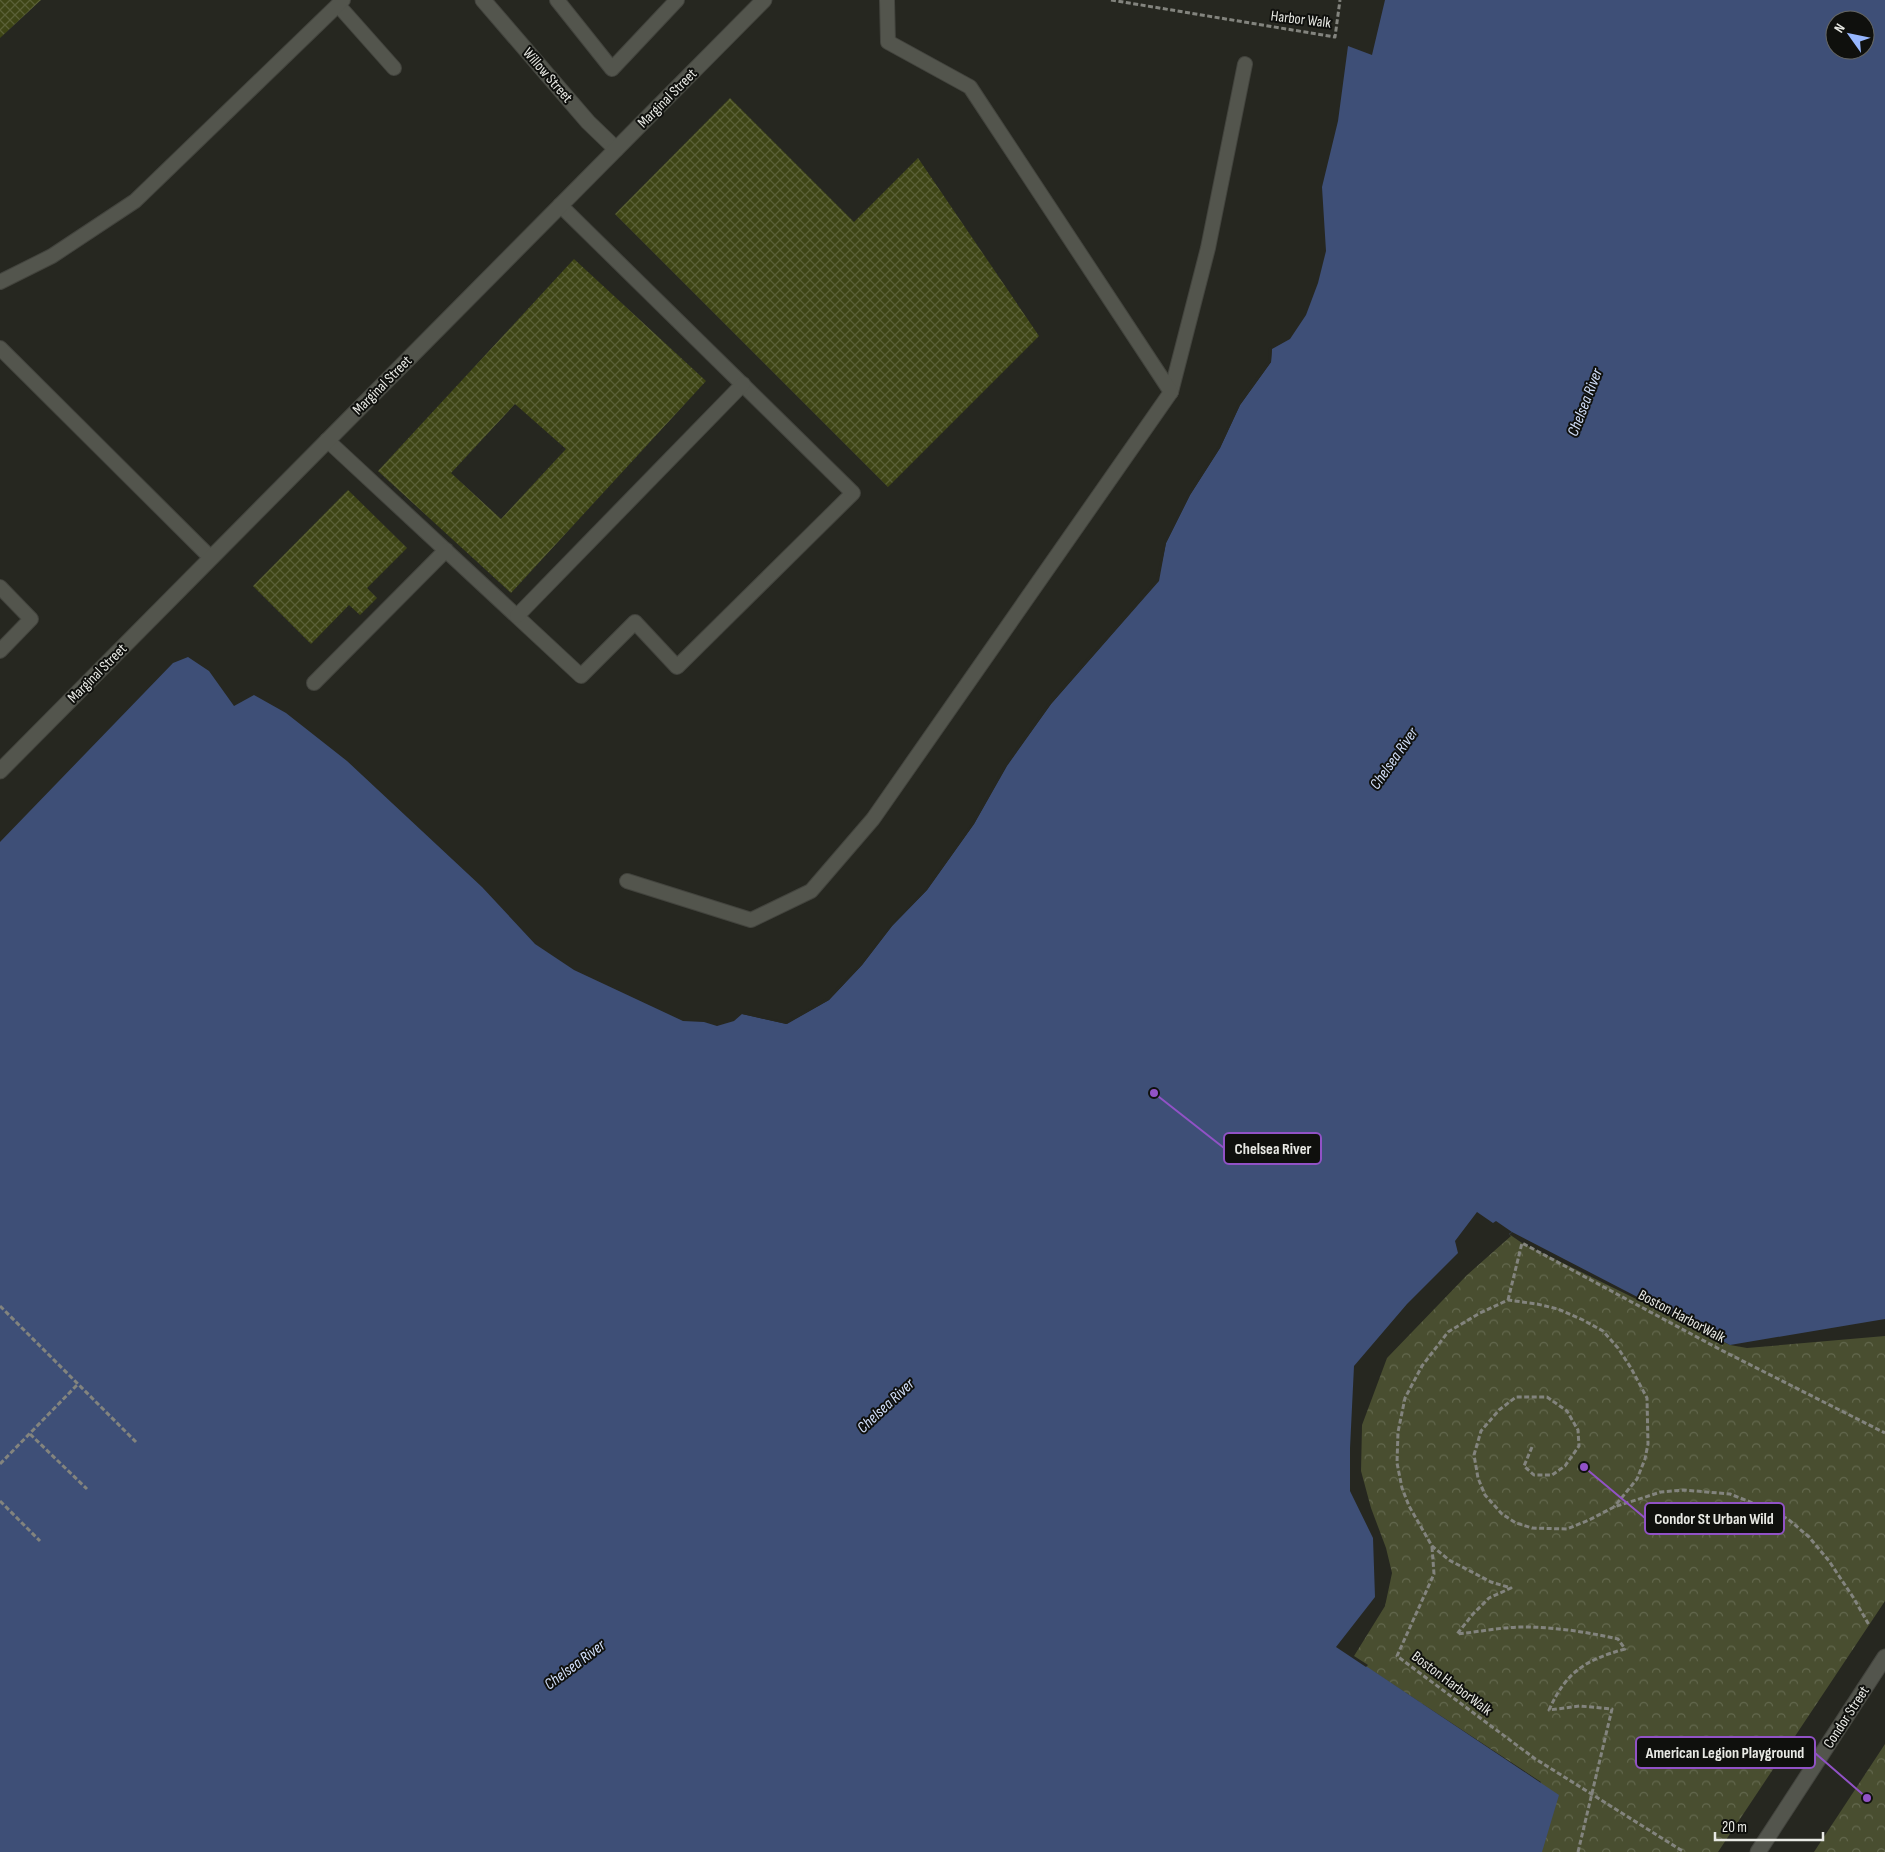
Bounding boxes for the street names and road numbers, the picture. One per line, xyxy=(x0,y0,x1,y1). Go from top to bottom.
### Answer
street label: Harbor Walk xyxy=(1270,6,1332,33)
street label: Willow Street xyxy=(519,44,577,107)
street label: Marginal Street xyxy=(634,64,701,132)
street label: Marginal Street xyxy=(349,351,416,419)
street label: Marginal Street xyxy=(64,639,131,707)
street label: Boston HarborWalk xyxy=(1635,1286,1729,1347)
street label: Boston HarborWalk xyxy=(1408,1647,1496,1720)
street label: Condor Street xyxy=(1819,1682,1874,1752)

